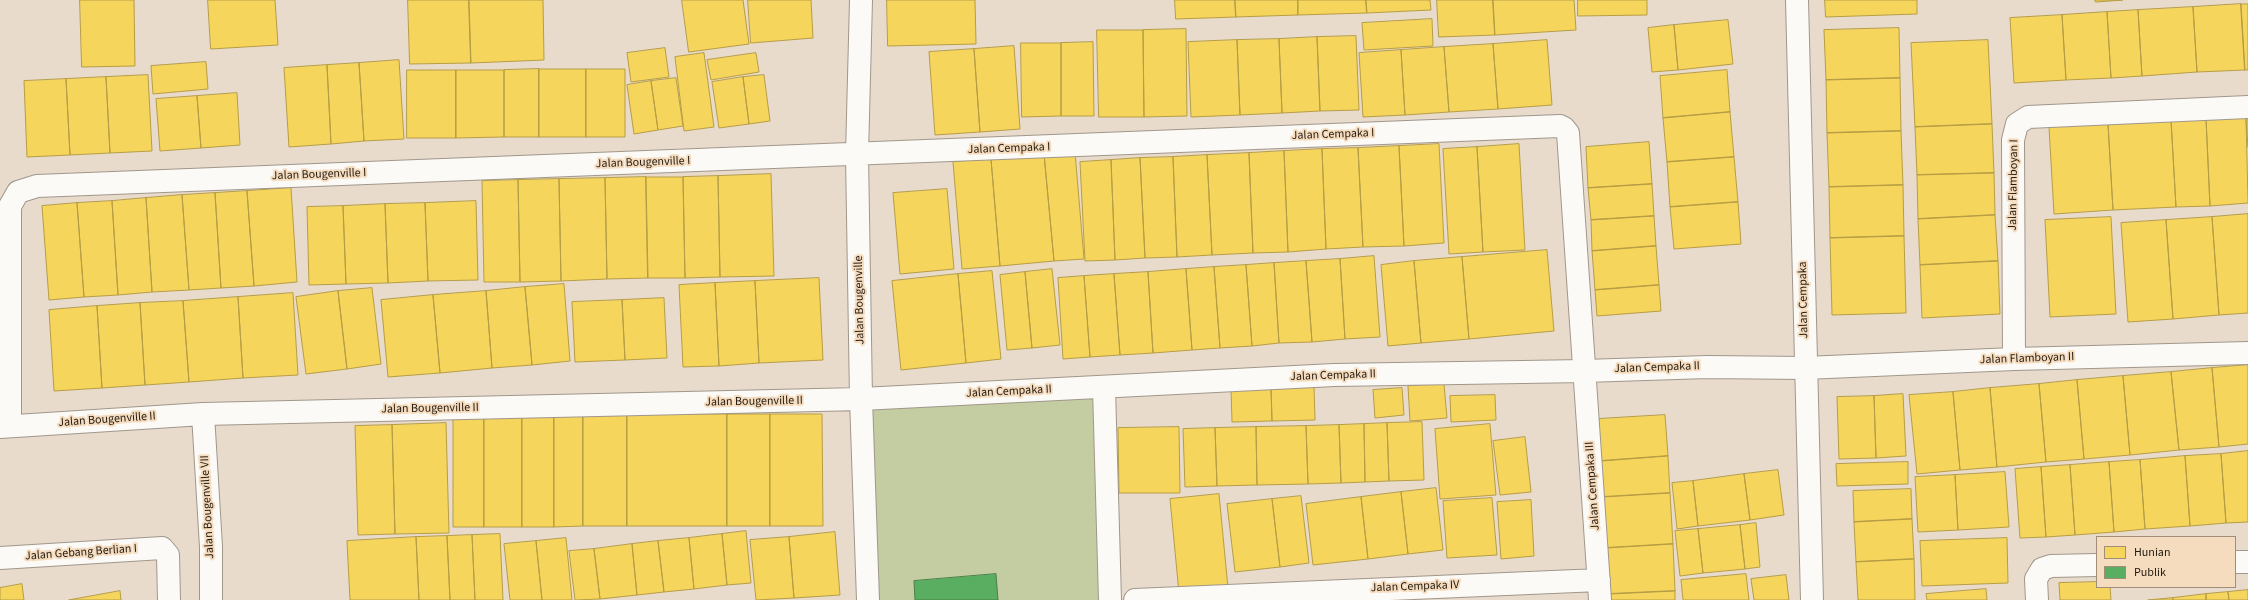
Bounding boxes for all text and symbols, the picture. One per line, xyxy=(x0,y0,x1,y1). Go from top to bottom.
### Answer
street label: Jalan Cempaka I xyxy=(1291,126,1375,144)
street label: Jalan Flamboyan I xyxy=(2006,139,2022,231)
street label: Jalan Cempaka I xyxy=(967,140,1051,158)
street label: Jalan Bougenville I xyxy=(596,154,690,172)
street label: Jalan Bougenville I xyxy=(272,166,366,184)
street label: Jalan Bougenville xyxy=(852,255,868,345)
street label: Jalan Cempaka xyxy=(1796,261,1812,339)
street label: Jalan Flamboyan II xyxy=(1979,350,2075,368)
street label: Jalan Cempaka II xyxy=(1614,359,1700,377)
street label: Jalan Cempaka II xyxy=(1290,367,1376,385)
street label: Jalan Cempaka II xyxy=(966,383,1052,401)
street label: Jalan Bougenville II xyxy=(705,394,803,410)
street label: Jalan Bougenville II xyxy=(381,401,479,417)
street label: Jalan Bougenville II xyxy=(58,409,156,431)
street label: Jalan Cempaka III xyxy=(1583,441,1603,531)
street label: Jalan Bougenville VII xyxy=(198,455,218,559)
legend xyxy=(2096,536,2236,588)
street label: Jalan Gebang Berlian I xyxy=(25,542,137,564)
text: Hunian xyxy=(2134,544,2170,561)
text: Publik xyxy=(2134,564,2166,581)
street label: Jalan Cempaka IV xyxy=(1370,578,1460,596)

